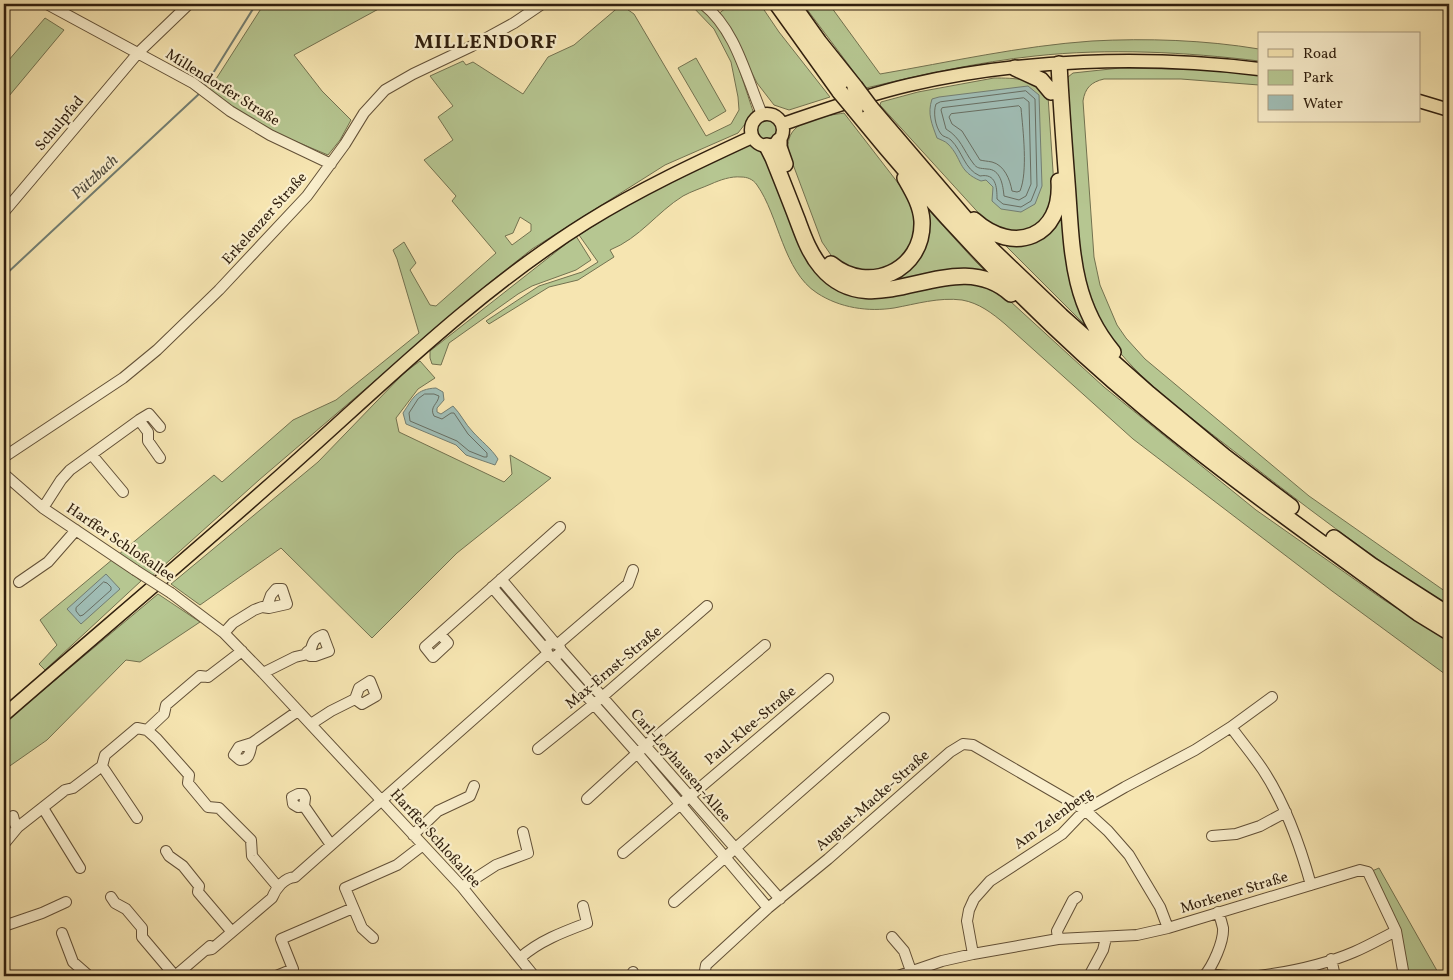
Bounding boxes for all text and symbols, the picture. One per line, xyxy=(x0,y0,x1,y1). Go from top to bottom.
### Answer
district label: MILLENDORF xyxy=(414,29,558,57)
legend xyxy=(1258,32,1420,122)
text: Road xyxy=(1303,44,1337,65)
street label: Millendorfer Straße xyxy=(161,45,283,132)
text: Park xyxy=(1303,68,1334,89)
street label: Schulpfad xyxy=(31,92,89,156)
text: Water xyxy=(1303,94,1343,115)
water label: Pützbach xyxy=(67,150,124,205)
street label: Erkelenzer Straße xyxy=(218,168,312,270)
street label: Harffer Schloßallee xyxy=(62,499,179,587)
street label: Max-Ernst-Straße xyxy=(561,622,667,715)
street label: Paul-Klee-Straße xyxy=(701,682,801,771)
street label: Carl-Leyhausen-Allee xyxy=(625,705,735,827)
street label: August-Macke-Straße xyxy=(811,746,934,857)
street label: Am Zelenberg xyxy=(1010,783,1098,855)
street label: Harffer Schloßallee xyxy=(385,785,485,893)
street label: Morkener Straße xyxy=(1178,867,1291,920)

